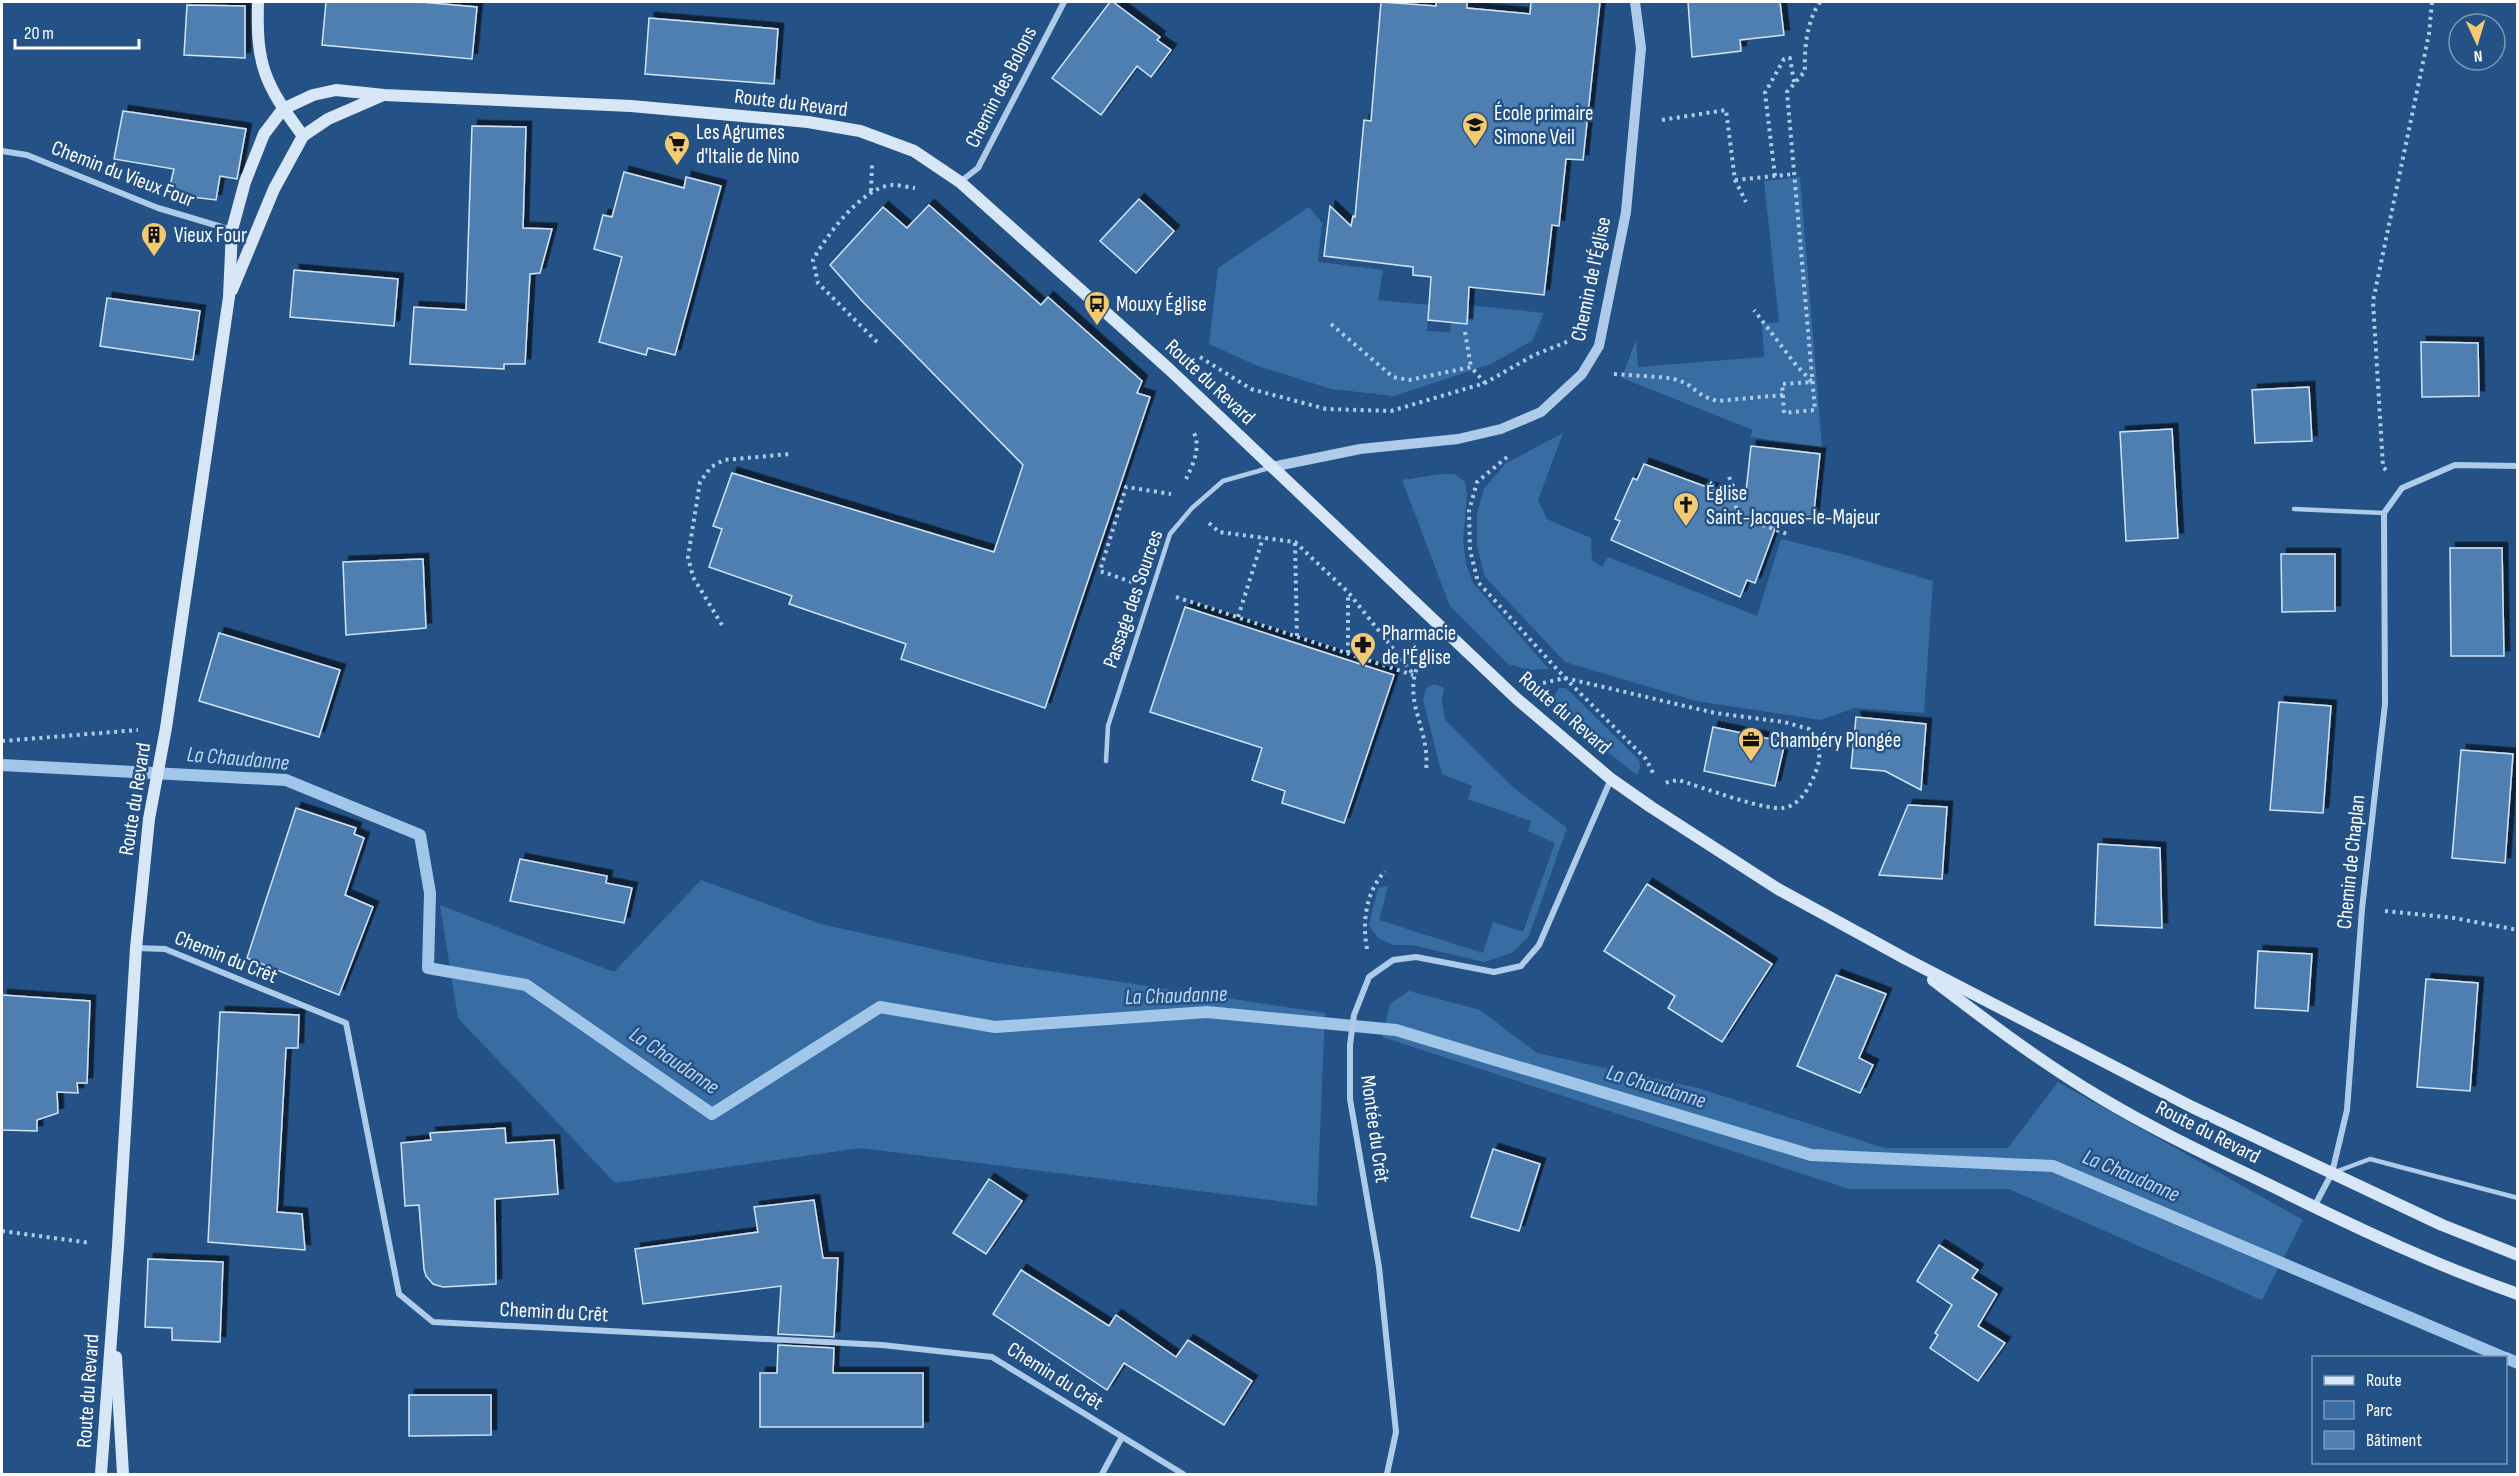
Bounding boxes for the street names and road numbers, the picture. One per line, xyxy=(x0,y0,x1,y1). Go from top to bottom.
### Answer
street label: Chemin des Bolons xyxy=(960,22,1042,152)
street label: Route du Revard xyxy=(733,84,849,122)
street label: Chemin du Vieux Four xyxy=(48,135,198,213)
street label: Chemin de l'Église xyxy=(1566,215,1616,343)
street label: Route du Revard xyxy=(1160,334,1260,430)
street label: Passage des Sources xyxy=(1098,527,1168,671)
street label: Route du Revard xyxy=(1514,666,1616,760)
street label: Route du Revard xyxy=(114,741,156,857)
street label: Chemin de Chaplan xyxy=(2332,794,2370,930)
street label: Chemin du Crêt xyxy=(171,925,281,989)
street label: Montée du Crêt xyxy=(1355,1074,1395,1184)
street label: Route du Revard xyxy=(2152,1095,2264,1169)
street label: Chemin du Crêt xyxy=(499,1297,609,1327)
street label: Route du Revard xyxy=(72,1333,104,1449)
street label: Chemin du Crêt xyxy=(1002,1337,1108,1415)

